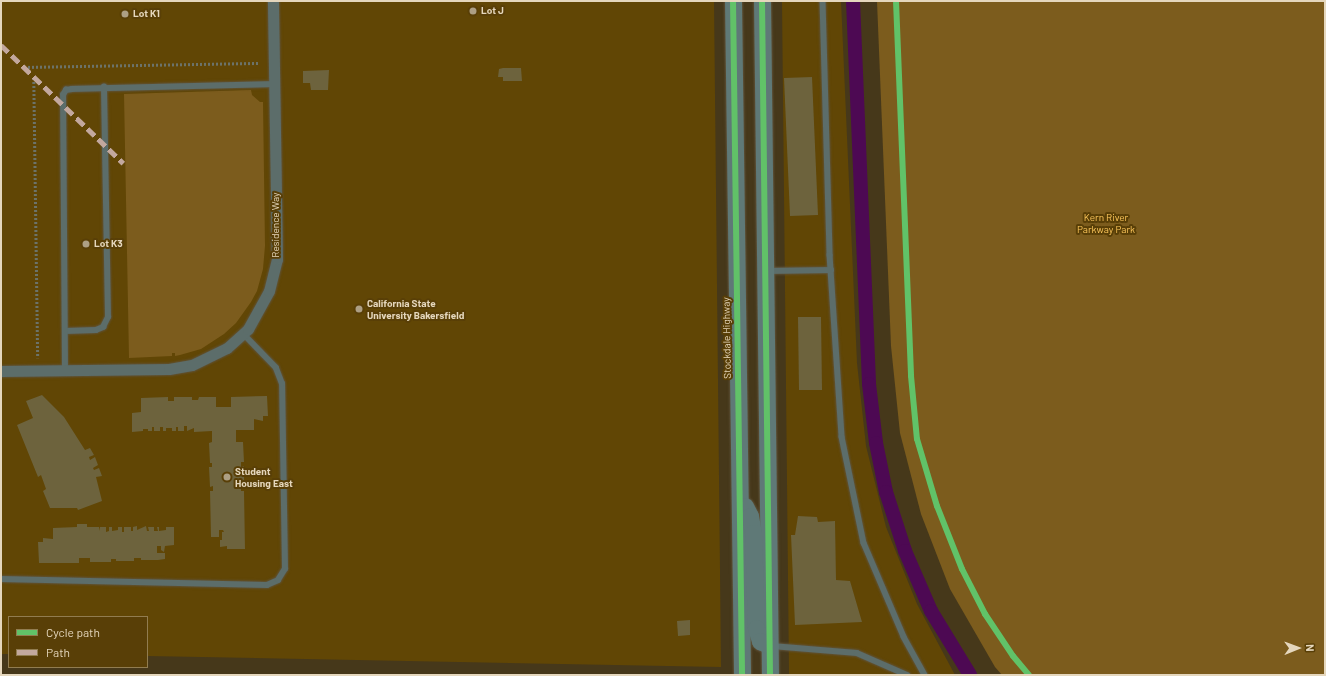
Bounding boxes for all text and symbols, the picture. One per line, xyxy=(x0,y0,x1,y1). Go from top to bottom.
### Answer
place label: Lot J xyxy=(481,5,504,17)
marker: Lot J xyxy=(468,6,478,16)
place label: Lot K1 xyxy=(133,8,160,20)
marker: Lot K1 xyxy=(120,9,130,19)
street label: Residence Way xyxy=(270,192,282,258)
park label: Kern River Parkway Park xyxy=(1077,211,1135,234)
place label: Lot K3 xyxy=(94,238,123,250)
marker: Lot K3 xyxy=(81,239,91,249)
place label: California State University Bakersfield xyxy=(367,297,464,320)
street label: Stockdale Highway xyxy=(720,297,734,379)
marker: California State University Bakersfield xyxy=(354,304,364,314)
place label: Student Housing East xyxy=(235,465,293,488)
marker: Student Housing East xyxy=(222,472,232,482)
legend xyxy=(8,616,148,668)
text: Cycle path xyxy=(46,625,100,639)
north arrow xyxy=(1278,628,1318,668)
text: N xyxy=(1304,644,1317,652)
text: Path xyxy=(46,645,70,659)

